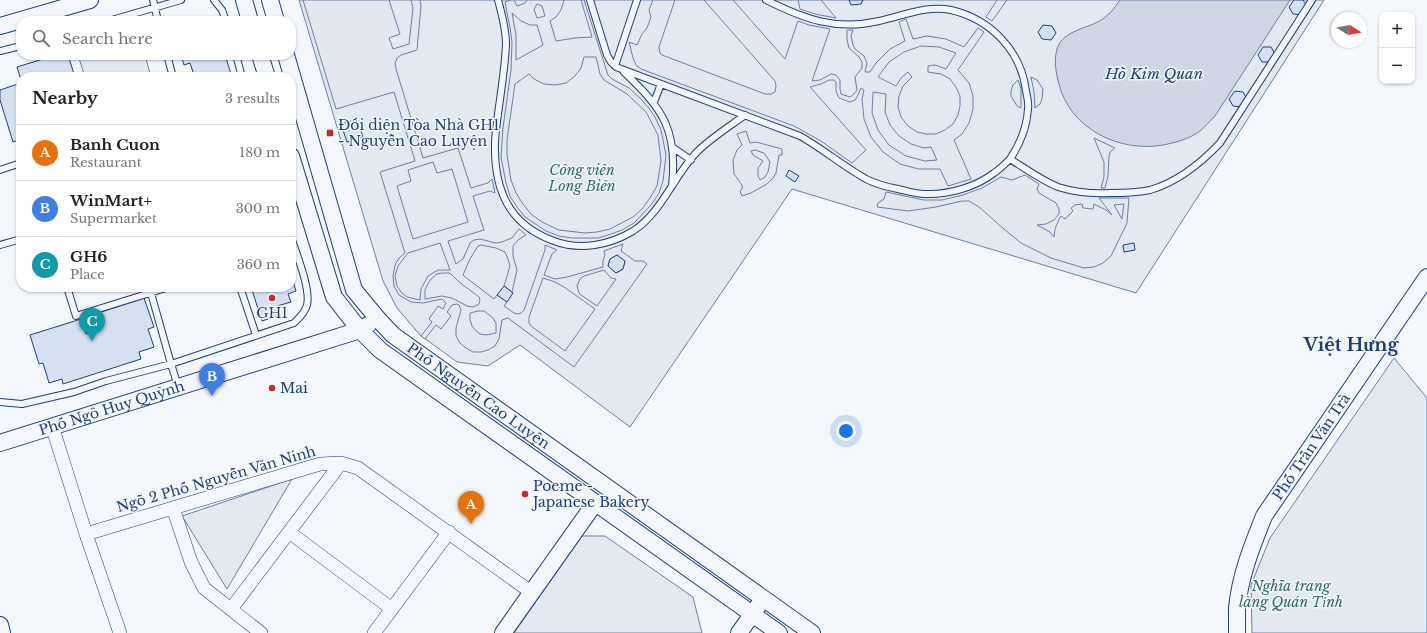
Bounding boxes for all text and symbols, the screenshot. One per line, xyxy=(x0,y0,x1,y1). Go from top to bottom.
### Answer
north arrow xyxy=(1331,12,1367,48)
map controls xyxy=(1379,12,1415,84)
button: + xyxy=(1379,12,1415,48)
search box xyxy=(16,16,296,60)
icon: search xyxy=(30,27,52,49)
text: Search here xyxy=(62,29,153,48)
button: − xyxy=(1379,48,1415,84)
water label: Hồ Kim Quan xyxy=(1104,64,1203,83)
text: Nearby xyxy=(32,88,98,109)
text: 3 results xyxy=(225,90,280,107)
place label: Đối diện Tòa Nhà GH1 - Nguyễn Cao Luyện xyxy=(338,116,500,150)
marker: Đối diện Tòa Nhà GH1 - Nguyễn Cao Luyện xyxy=(325,128,335,138)
text: Banh Cuon xyxy=(70,135,160,154)
text: A xyxy=(40,144,50,161)
text: 180 m xyxy=(239,144,280,161)
text: Restaurant xyxy=(70,154,142,171)
park label: Công viên Long Biên xyxy=(547,161,616,195)
text: WinMart+ xyxy=(70,191,152,210)
text: B xyxy=(40,200,50,217)
text: 300 m xyxy=(236,200,280,217)
text: Supermarket xyxy=(70,210,157,227)
text: GH6 xyxy=(70,247,107,266)
text: C xyxy=(40,256,50,273)
text: 360 m xyxy=(237,256,280,273)
text: Place xyxy=(70,266,105,283)
marker: GH1 xyxy=(267,293,277,303)
place label: GH1 xyxy=(256,304,288,322)
pin: C xyxy=(79,308,105,341)
district label: Việt Hưng xyxy=(1303,334,1399,356)
street label: Phố Nguyễn Cao Luyện xyxy=(403,339,554,453)
pin: B xyxy=(199,363,225,396)
street label: Phố Ngô Huy Quỳnh xyxy=(37,377,187,439)
place label: Mai xyxy=(280,379,308,397)
marker: Mai xyxy=(267,383,277,393)
street label: Phố Trần Văn Trà xyxy=(1268,390,1354,504)
your location xyxy=(836,421,856,441)
street label: Ngõ 2 Phố Nguyễn Văn Ninh xyxy=(114,442,318,516)
place label: Poeme - Japanese Bakery xyxy=(531,477,649,511)
marker: Poeme - Japanese Bakery xyxy=(520,489,530,499)
pin: A xyxy=(458,491,484,524)
park label: Nghĩa trang làng Quán Tỉnh xyxy=(1239,577,1343,611)

